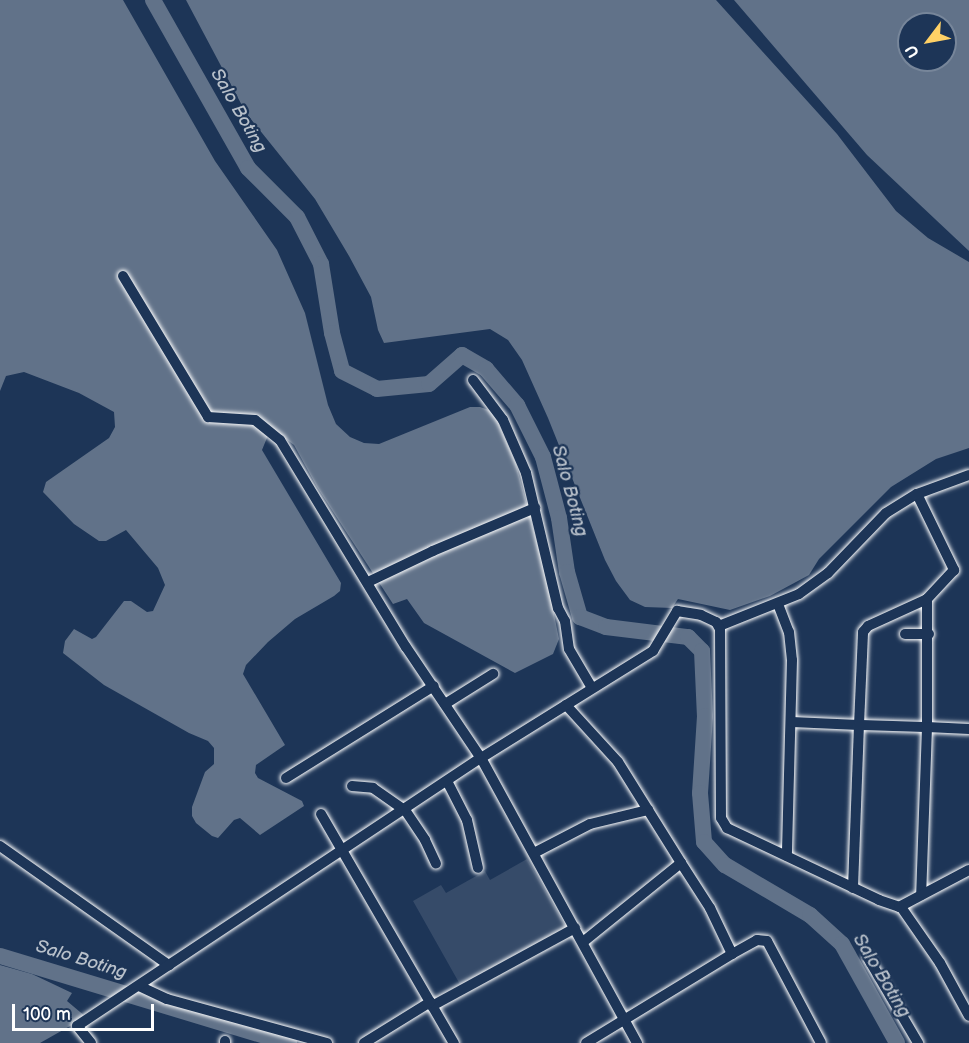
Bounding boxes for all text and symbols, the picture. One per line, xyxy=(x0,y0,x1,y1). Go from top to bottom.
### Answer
north arrow xyxy=(897,12,957,72)
text: U xyxy=(902,41,924,61)
water label: Salo Boting xyxy=(205,65,271,157)
water label: Salo Boting xyxy=(546,443,592,539)
water label: Salo Boting xyxy=(848,930,914,1022)
water label: Salo Boting xyxy=(33,936,129,984)
scale bar xyxy=(15,992,158,1030)
text: 100 m xyxy=(23,1004,71,1025)

